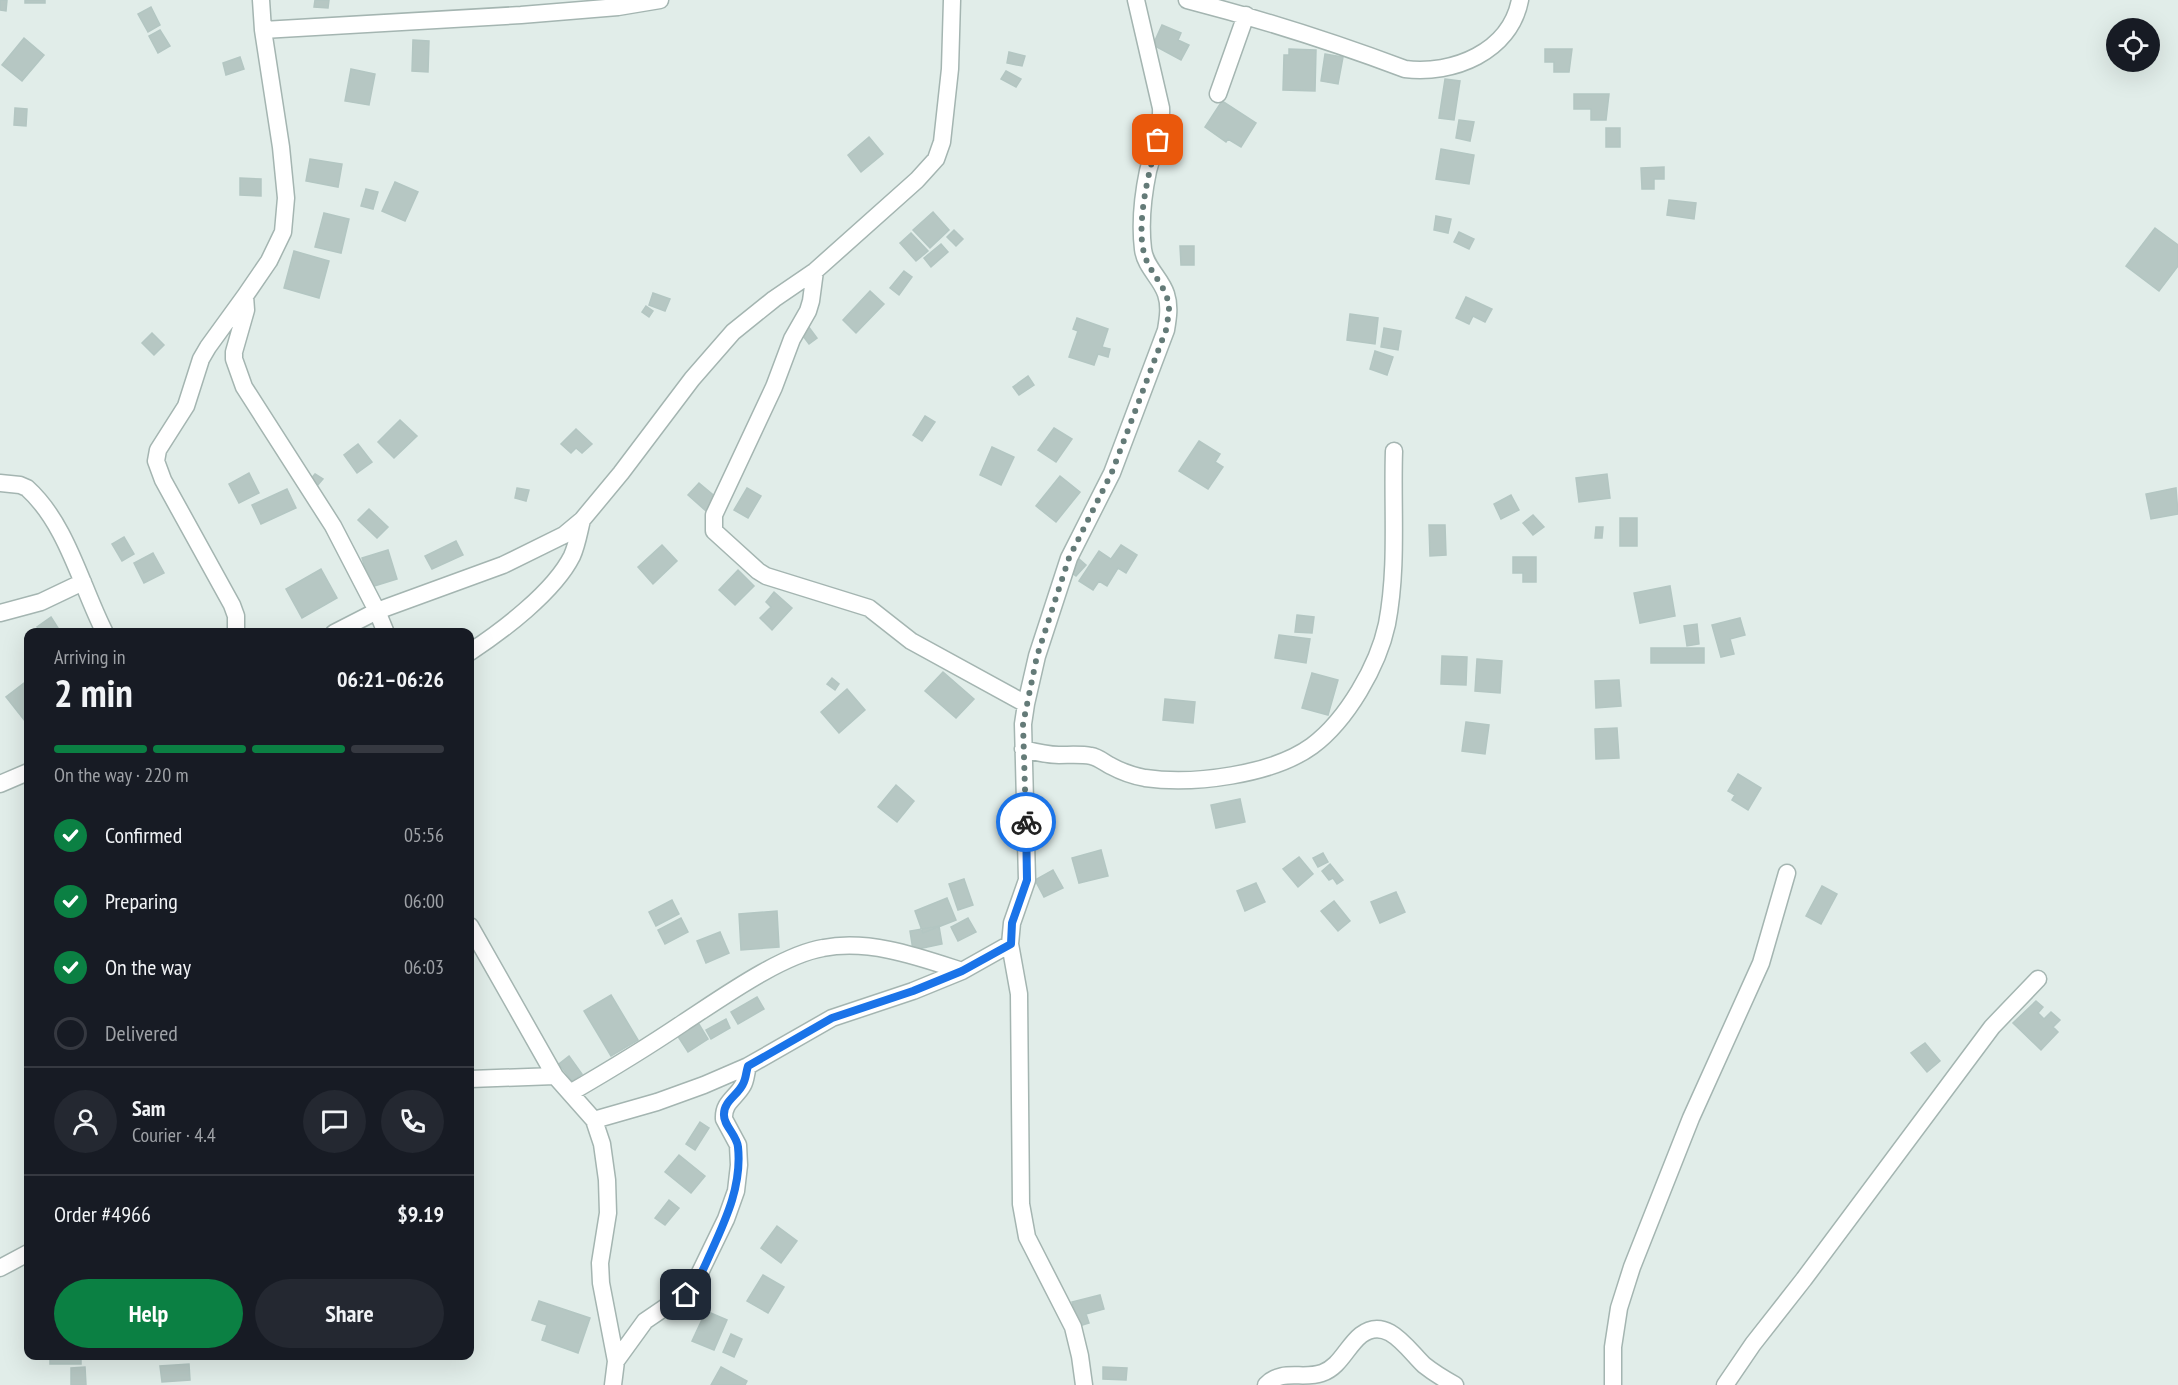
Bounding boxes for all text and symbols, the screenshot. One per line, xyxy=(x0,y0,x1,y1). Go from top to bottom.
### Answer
map controls xyxy=(2106,18,2160,72)
button: locate xyxy=(2106,18,2160,72)
pin xyxy=(1132,114,1183,165)
icon: bag xyxy=(1141,123,1174,156)
text: Arriving in xyxy=(54,644,126,670)
text: 06:21–06:26 xyxy=(337,665,444,693)
text: 2 min xyxy=(54,667,133,718)
text: On the way · 220 m xyxy=(54,762,189,788)
courier xyxy=(996,792,1056,852)
icon: bike xyxy=(1010,806,1043,839)
icon: check xyxy=(54,819,87,852)
text: Confirmed xyxy=(105,821,182,849)
text: 05:56 xyxy=(404,822,444,848)
icon: check xyxy=(54,885,87,918)
text: Preparing xyxy=(105,887,178,915)
text: 06:00 xyxy=(404,888,444,914)
icon: check xyxy=(54,951,87,984)
text: On the way xyxy=(105,953,191,981)
text: 06:03 xyxy=(404,954,444,980)
text: Delivered xyxy=(105,1019,178,1047)
button: person xyxy=(54,1090,117,1153)
button: chat xyxy=(303,1090,366,1153)
button: phone xyxy=(381,1090,444,1153)
text: Sam xyxy=(132,1094,165,1122)
text: Courier · 4.4 xyxy=(132,1122,216,1148)
text: Order #4966 xyxy=(54,1200,151,1228)
text: $9.19 xyxy=(397,1200,444,1228)
pin xyxy=(660,1269,711,1320)
icon: home xyxy=(669,1278,702,1311)
button: Help xyxy=(54,1279,243,1348)
button: Share xyxy=(255,1279,444,1348)

